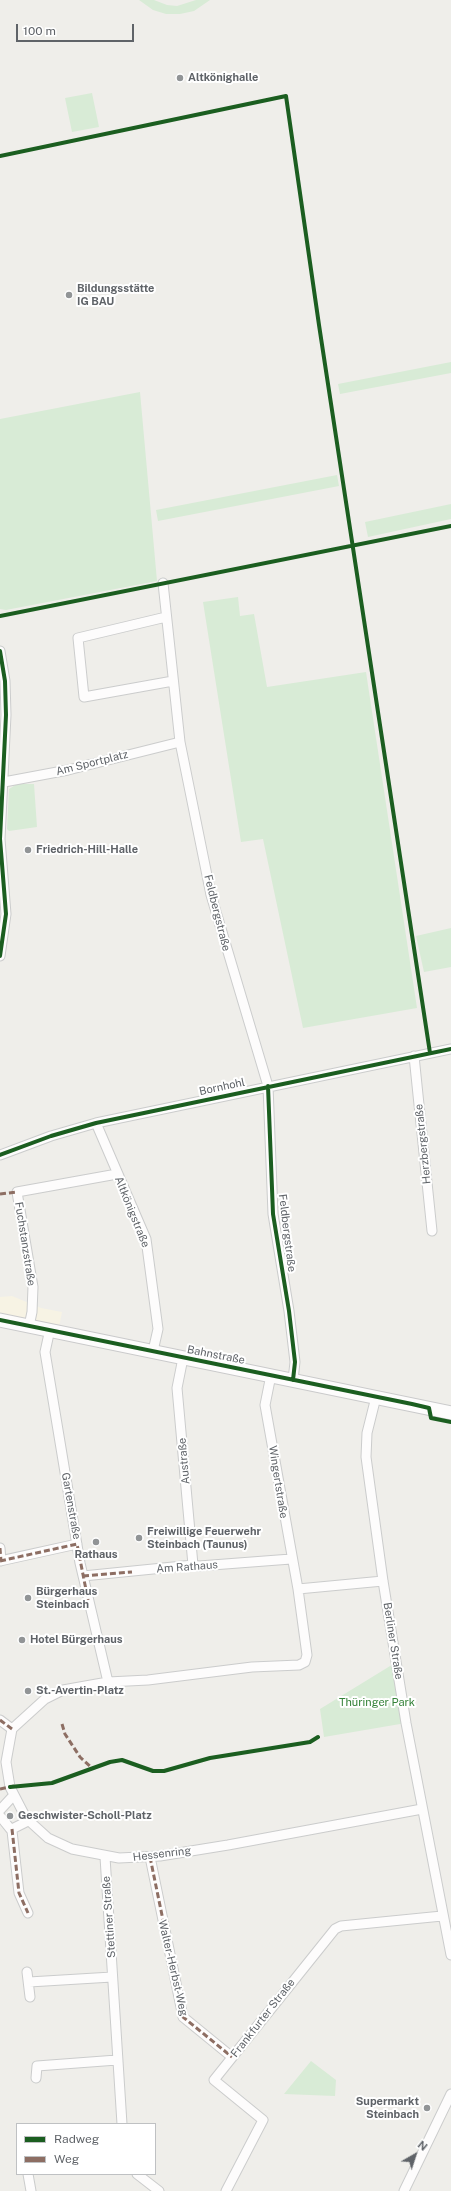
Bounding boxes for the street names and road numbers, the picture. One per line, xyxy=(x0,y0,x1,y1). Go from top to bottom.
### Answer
street label: Am Sportplatz xyxy=(55,748,129,778)
street label: Feldbergstraße xyxy=(201,873,233,953)
street label: Bornhohl xyxy=(198,1076,246,1098)
street label: Herzbergstraße xyxy=(412,1103,434,1185)
street label: Altkönigstraße xyxy=(112,1175,152,1249)
street label: Feldbergstraße xyxy=(276,1193,298,1273)
street label: Fuchstanzstraße xyxy=(12,1201,38,1287)
street label: Bahnstraße xyxy=(186,1343,246,1367)
street label: Austraße xyxy=(175,1437,193,1485)
street label: Wingertstraße xyxy=(266,1445,290,1519)
street label: Gartenstraße xyxy=(59,1472,83,1540)
street label: Am Rathaus xyxy=(156,1558,218,1576)
street label: Berliner Straße xyxy=(380,1601,406,1681)
street label: Hessenring xyxy=(132,1844,192,1864)
street label: Stettiner Straße xyxy=(100,1876,118,1958)
street label: Walter-Herbst-Weg xyxy=(155,1919,191,2017)
street label: Frankfurter Straße xyxy=(228,1976,298,2060)

